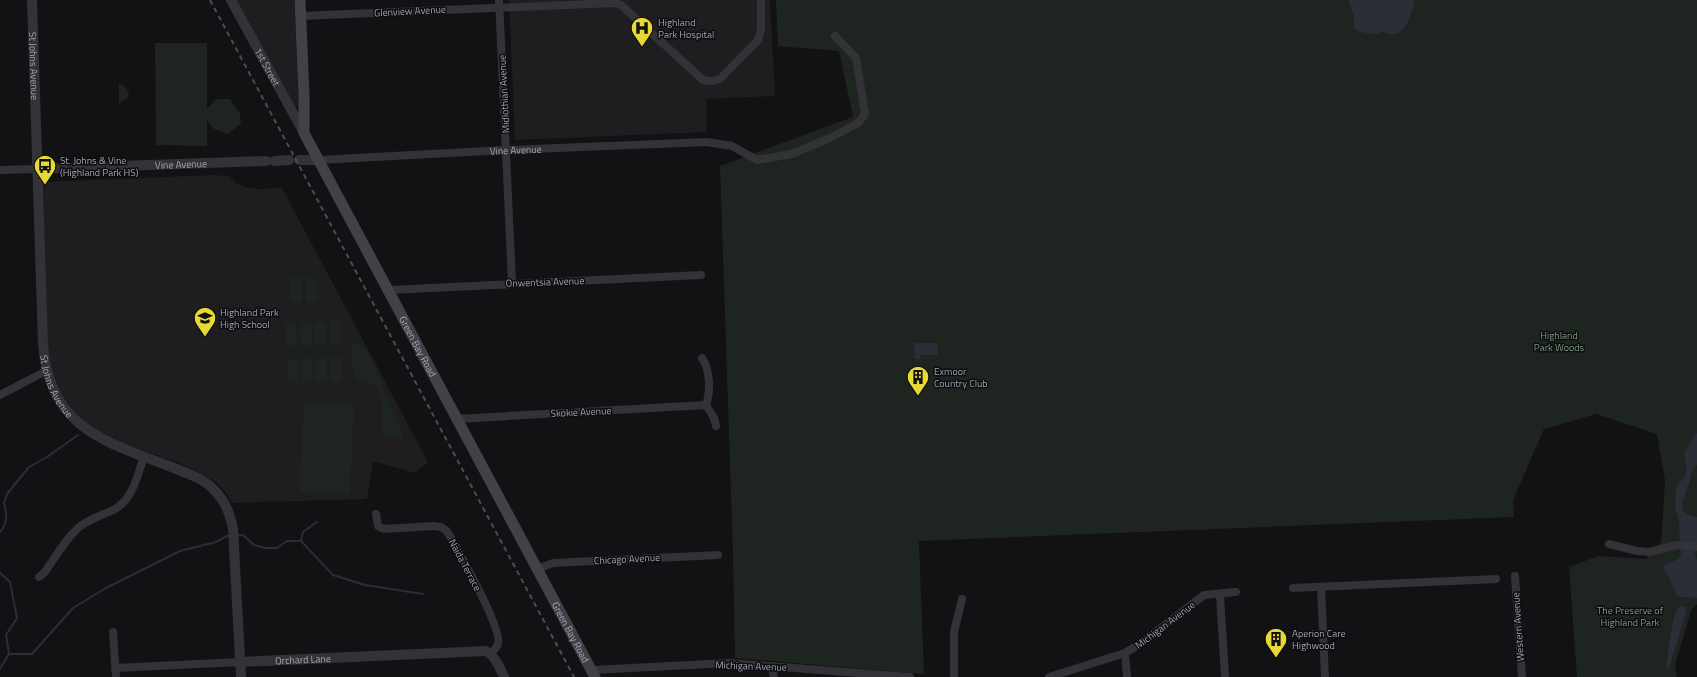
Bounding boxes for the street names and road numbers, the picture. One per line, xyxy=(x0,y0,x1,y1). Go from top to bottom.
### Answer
street label: Glenview Avenue xyxy=(374,2,446,20)
street label: St Johns Avenue xyxy=(26,32,43,100)
street label: 1st Street xyxy=(251,45,284,89)
street label: Midlothian Avenue xyxy=(494,54,514,134)
street label: Vine Avenue xyxy=(489,141,542,158)
street label: Vine Avenue xyxy=(155,156,207,172)
street label: Onwentsia Avenue xyxy=(505,273,585,291)
street label: Green Bay Road xyxy=(396,313,441,379)
street label: St Johns Avenue xyxy=(37,354,77,421)
street label: Skokie Avenue xyxy=(550,403,612,421)
street label: Naida Terrace xyxy=(445,536,485,594)
street label: Chicago Avenue xyxy=(594,550,660,568)
street label: Western Avenue xyxy=(1508,592,1528,662)
street label: Michigan Avenue xyxy=(1132,597,1198,653)
street label: Green Bay Road xyxy=(548,599,593,665)
street label: Orchard Lane xyxy=(275,650,331,668)
street label: Michigan Avenue xyxy=(715,657,787,675)

